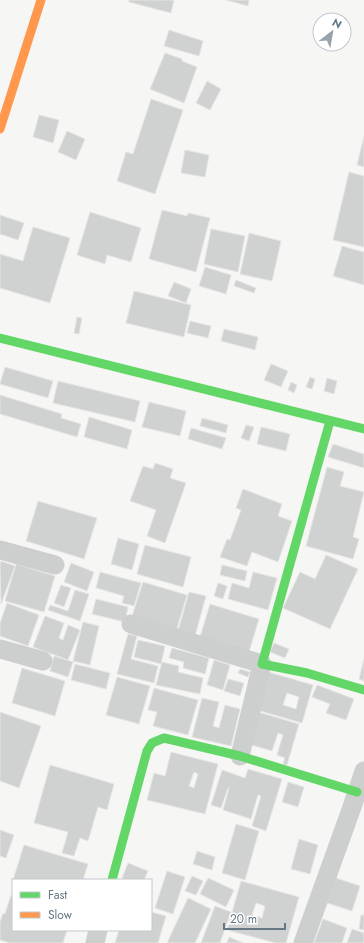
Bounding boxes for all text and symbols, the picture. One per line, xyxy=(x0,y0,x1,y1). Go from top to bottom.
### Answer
north arrow xyxy=(312,12,352,52)
text: N xyxy=(329,14,345,33)
legend xyxy=(12,879,152,931)
text: Fast xyxy=(48,886,67,904)
scale bar xyxy=(224,905,285,931)
text: Slow xyxy=(48,906,73,924)
text: 20 m xyxy=(230,910,257,928)

